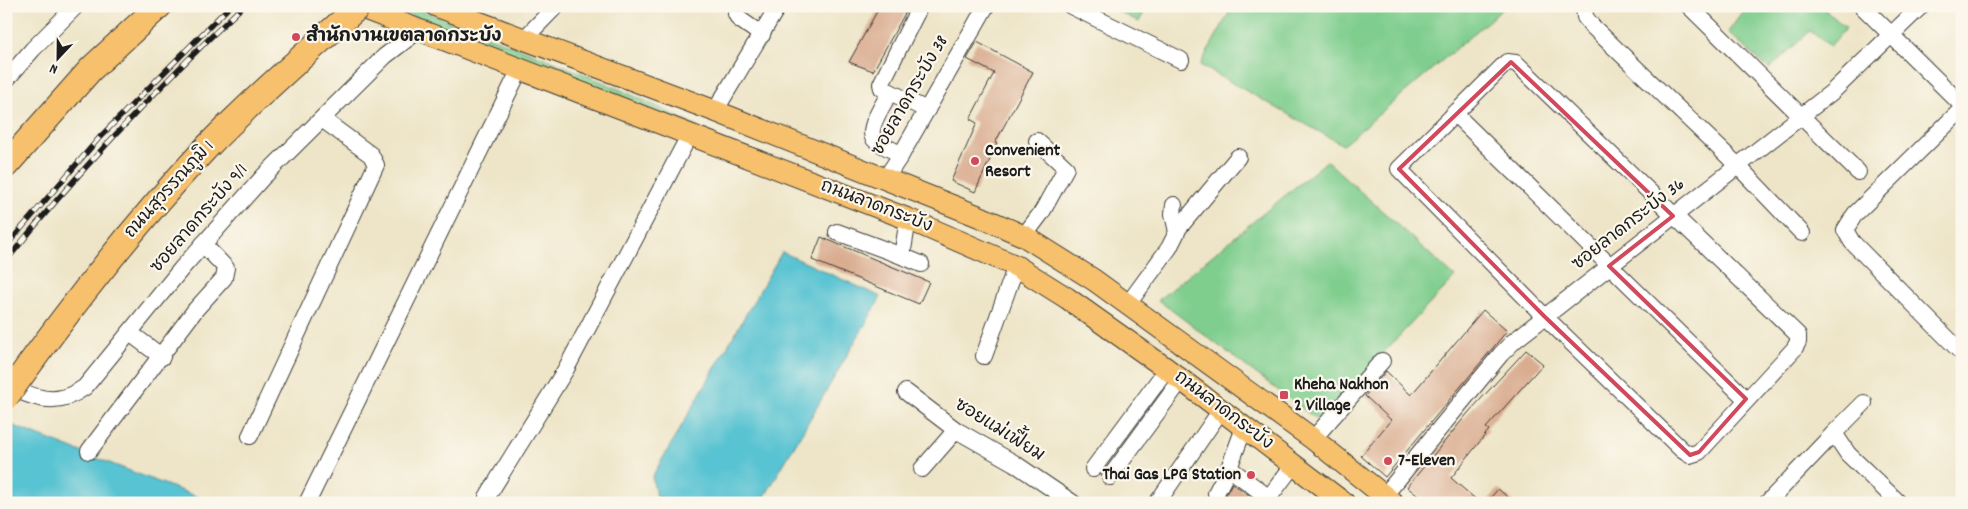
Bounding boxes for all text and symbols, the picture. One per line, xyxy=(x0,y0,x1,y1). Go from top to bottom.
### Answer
place label: สำนักงานเขตลาดกระบัง xyxy=(306,24,502,50)
marker: สำนักงานเขตลาดกระบัง xyxy=(290,31,302,43)
street label: ซอยลาดกระบัง 38 xyxy=(865,31,956,161)
north arrow xyxy=(32,32,82,82)
text: N xyxy=(47,58,61,79)
street label: ถนนสุวรรณภูมิ 1 xyxy=(119,135,221,244)
place label: Convenient Resort xyxy=(985,139,1060,185)
marker: Convenient Resort xyxy=(969,155,981,167)
street label: ซอยลาดกระบัง 9/1 xyxy=(145,158,255,279)
street label: ซอยลาดกระบัง 36 xyxy=(1567,172,1691,277)
street label: ถนนลาดกระบัง xyxy=(816,173,936,240)
street label: ถนนลาดกระบัง xyxy=(1168,365,1278,456)
place label: Kheha Nakhon 2 Village xyxy=(1294,373,1389,419)
street label: ซอยแม่เฟี้ยม xyxy=(949,387,1053,469)
marker: Kheha Nakhon 2 Village xyxy=(1278,389,1290,401)
place label: 7-Eleven xyxy=(1398,449,1455,474)
marker: 7-Eleven xyxy=(1382,455,1394,467)
place label: Thai Gas LPG Station xyxy=(1102,463,1241,488)
marker: Thai Gas LPG Station xyxy=(1245,469,1257,481)

